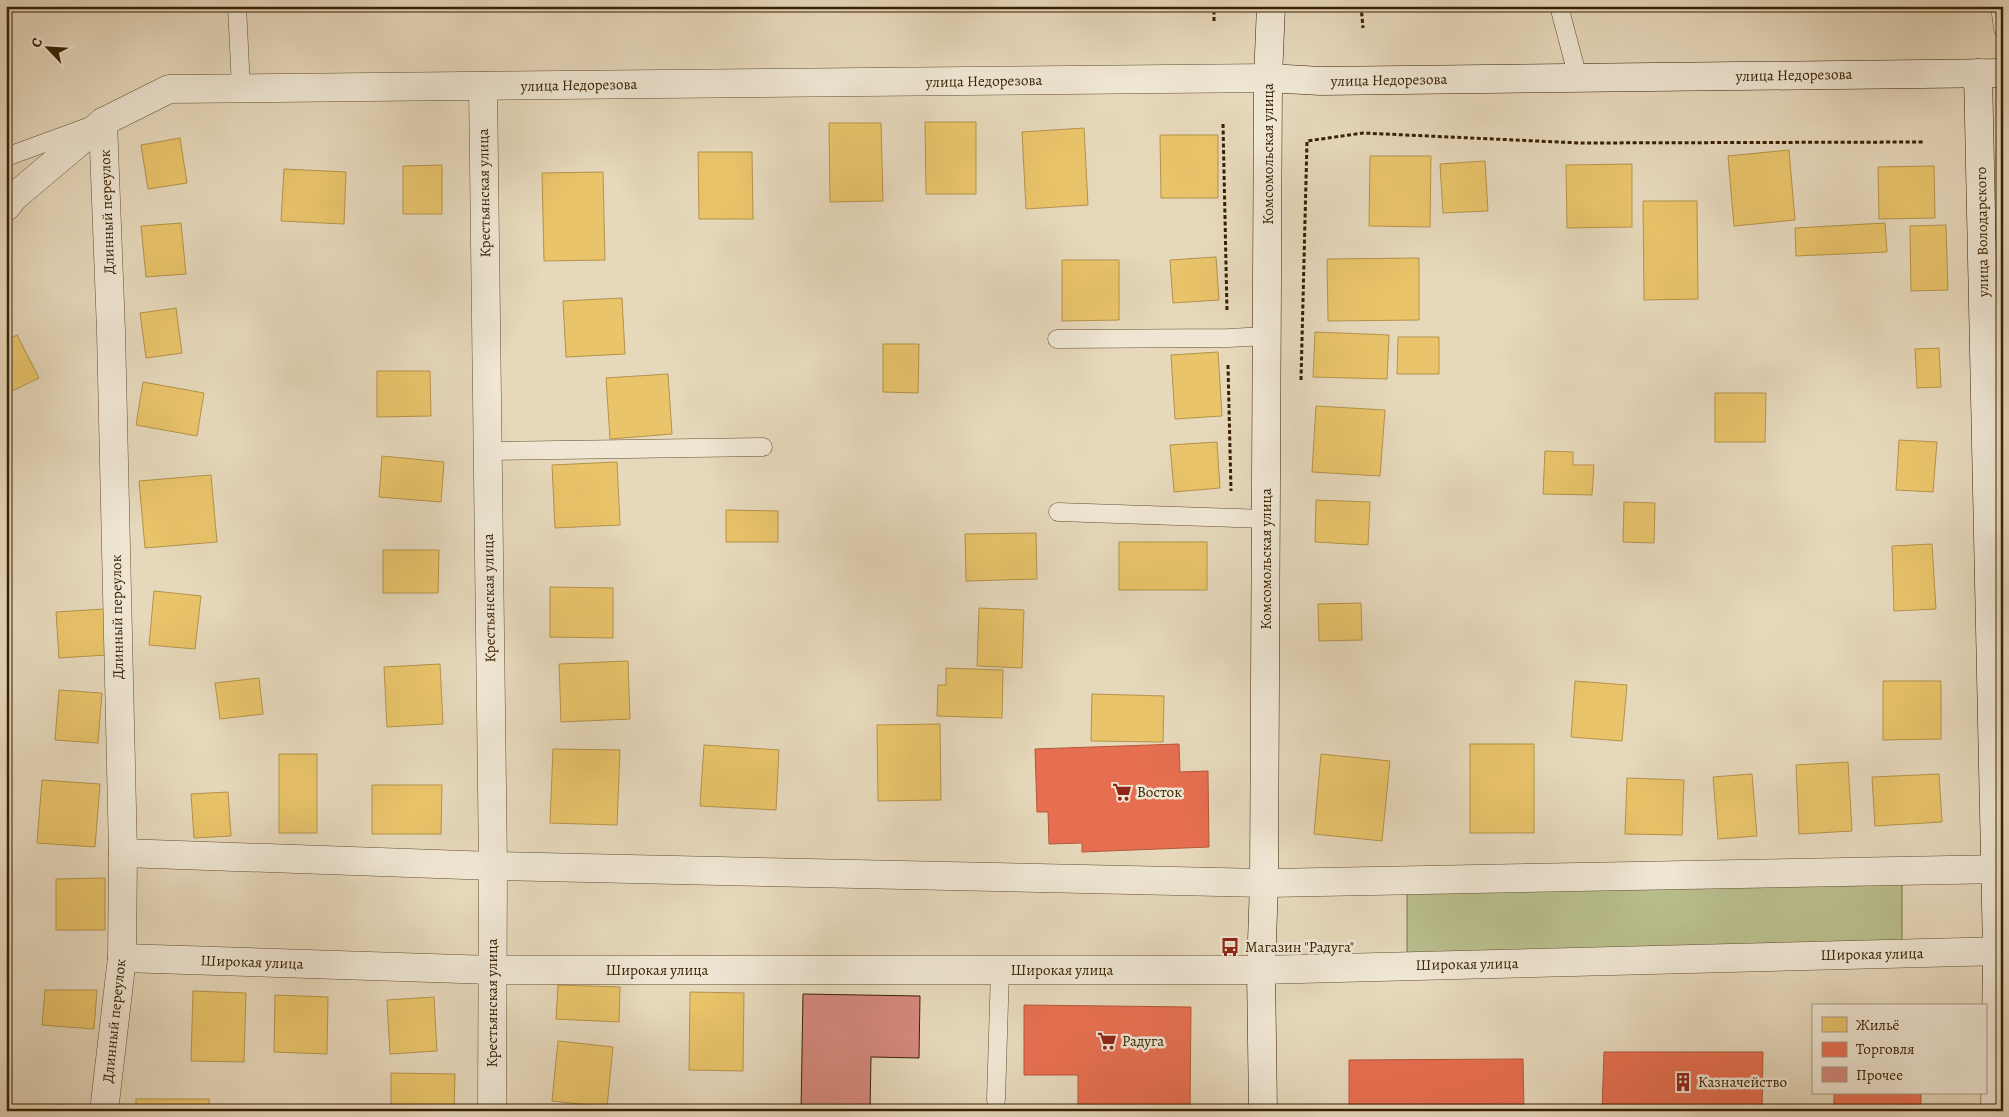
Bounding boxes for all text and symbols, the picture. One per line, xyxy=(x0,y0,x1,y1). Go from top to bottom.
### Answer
north arrow xyxy=(22,22,72,72)
text: С xyxy=(26,34,47,51)
street label: улица Недорезова xyxy=(1734,64,1853,86)
street label: улица Недорезова xyxy=(1329,69,1448,91)
street label: улица Недорезова xyxy=(924,70,1043,92)
street label: улица Недорезова xyxy=(519,74,638,96)
street label: Комсомольская улица xyxy=(1258,83,1278,225)
street label: Крестьянская улица xyxy=(473,128,495,258)
street label: Длинный переулок xyxy=(95,149,119,275)
street label: улица Володарского xyxy=(1971,167,1993,298)
street label: Комсомольская улица xyxy=(1256,488,1276,630)
street label: Крестьянская улица xyxy=(478,533,500,663)
street label: Длинный переулок xyxy=(106,554,128,680)
supermarket icon: Восток xyxy=(1111,781,1133,803)
place label: Восток xyxy=(1137,782,1182,802)
bus stop icon: Магазин "Радуга" xyxy=(1219,936,1241,958)
place label: Магазин "Радуга" xyxy=(1245,937,1354,957)
street label: Крестьянская улица xyxy=(482,938,502,1068)
street label: Широкая улица xyxy=(1820,943,1924,965)
street label: Широкая улица xyxy=(200,950,304,974)
street label: Широкая улица xyxy=(1415,953,1519,975)
street label: Длинный переулок xyxy=(98,958,130,1084)
street label: Широкая улица xyxy=(605,960,709,980)
street label: Широкая улица xyxy=(1010,960,1114,980)
legend xyxy=(1812,1004,1986,1094)
text: Жильё xyxy=(1856,1015,1899,1035)
supermarket icon: Радуга xyxy=(1096,1030,1118,1052)
place label: Радуга xyxy=(1122,1031,1164,1051)
text: Торговля xyxy=(1856,1039,1914,1059)
text: Прочее xyxy=(1856,1065,1903,1085)
building icon: Казначейство xyxy=(1672,1071,1694,1093)
place label: Казначейство xyxy=(1698,1072,1787,1092)

